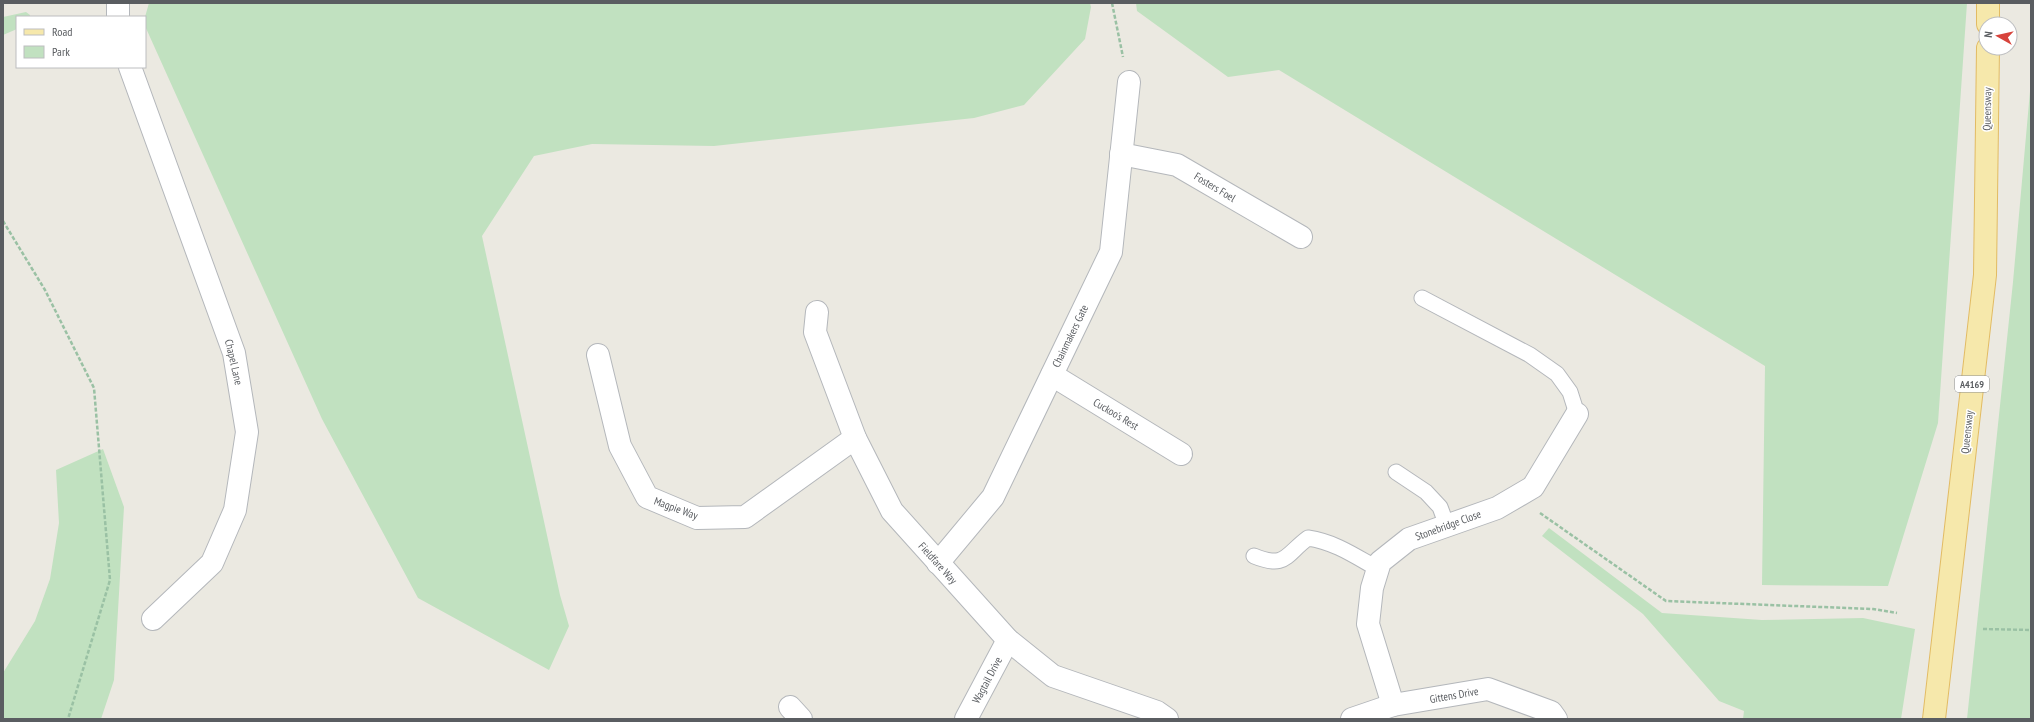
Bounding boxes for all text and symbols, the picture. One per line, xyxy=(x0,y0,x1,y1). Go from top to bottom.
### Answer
legend xyxy=(16,16,146,68)
north arrow xyxy=(1978,16,2018,56)
text: Road xyxy=(52,24,72,39)
text: N xyxy=(1981,31,1995,39)
text: Park xyxy=(52,44,70,59)
street label: Queensway xyxy=(1980,86,1994,131)
street label: Fosters Foel xyxy=(1192,169,1239,205)
street label: Chainmakers Gate xyxy=(1049,302,1091,370)
street label: Chapel Lane xyxy=(222,338,246,387)
road number: A4169 xyxy=(1955,376,1989,392)
street label: Cuckoo's Rest xyxy=(1091,395,1141,433)
street label: Queensway xyxy=(1958,409,1976,454)
street label: Magpie Way xyxy=(652,494,701,523)
street label: Stonebridge Close xyxy=(1413,506,1483,543)
street label: Fieldfare Way xyxy=(916,539,961,587)
street label: Wagtail Drive xyxy=(969,654,1005,706)
street label: Gittens Drive xyxy=(1429,684,1480,706)

